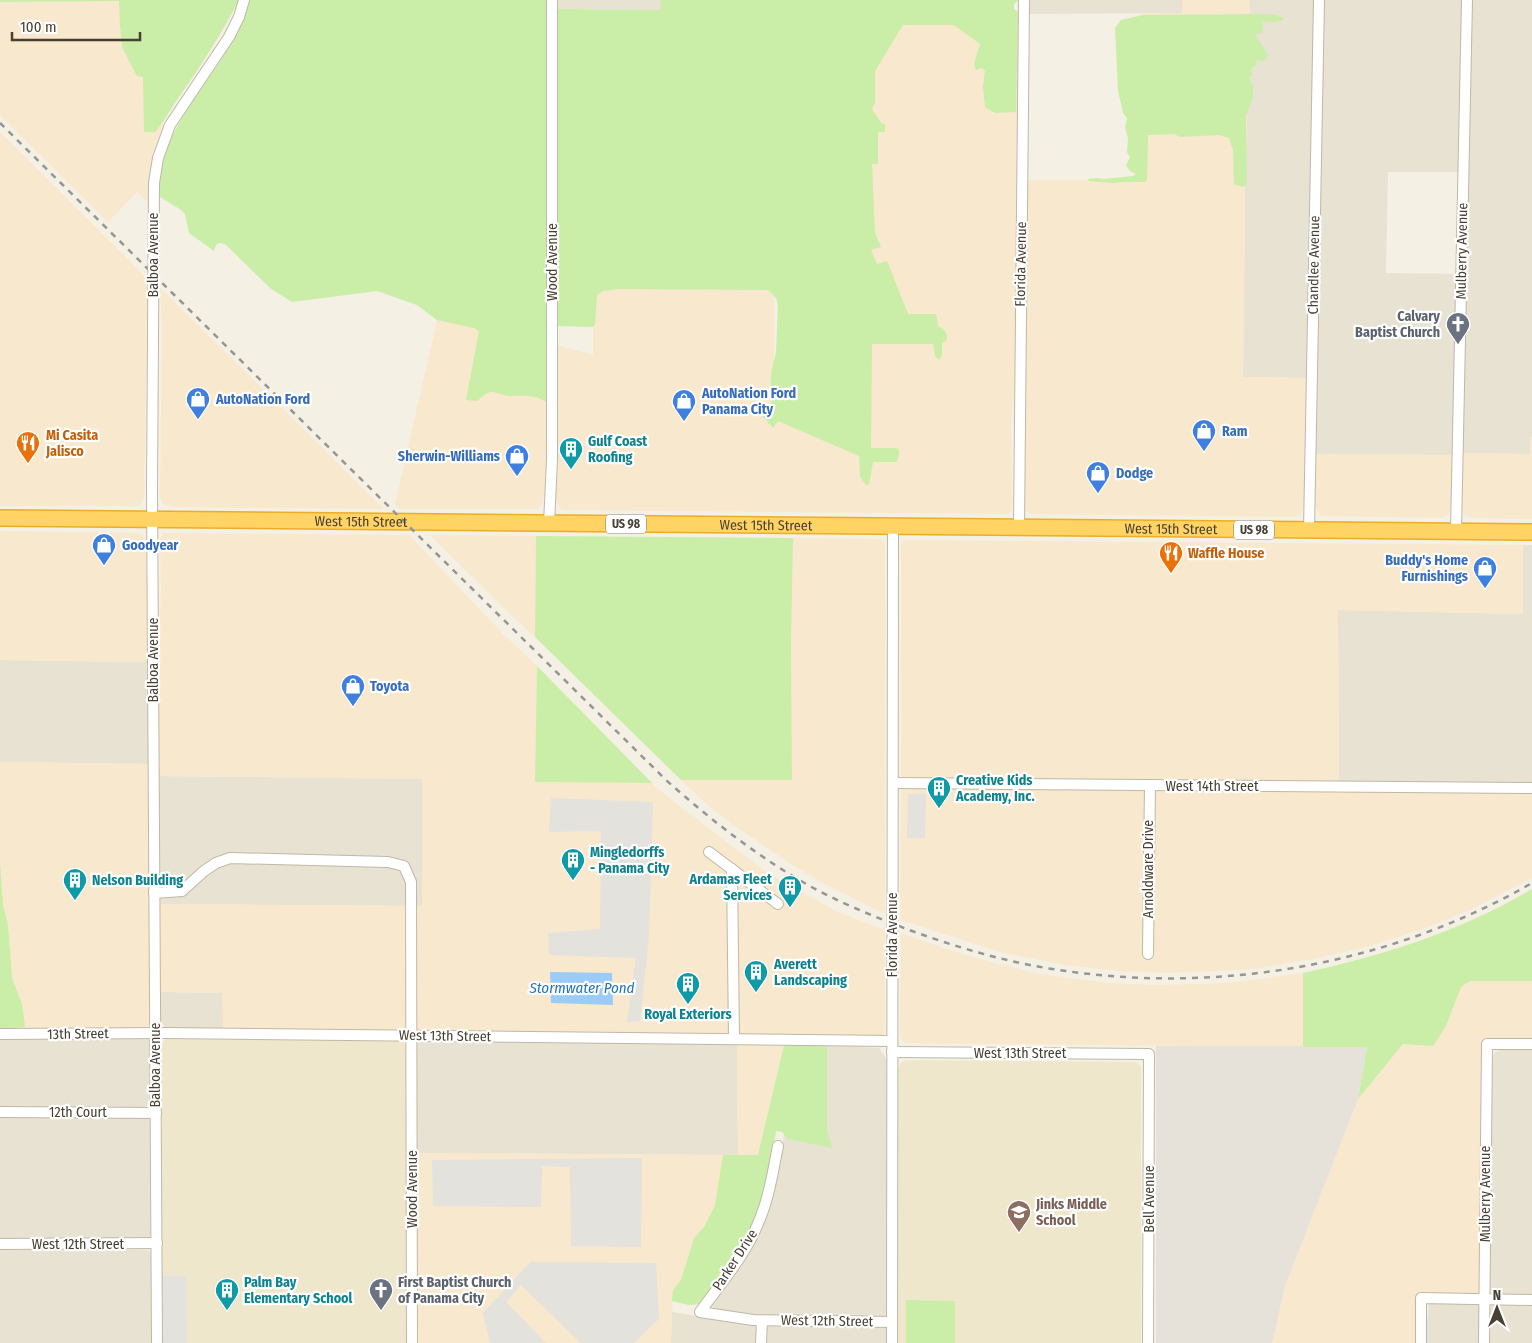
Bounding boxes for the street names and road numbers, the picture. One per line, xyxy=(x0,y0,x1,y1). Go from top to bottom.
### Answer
street label: Mulberry Avenue xyxy=(1453,202,1471,300)
street label: Balboa Avenue xyxy=(145,212,162,297)
street label: Chandlee Avenue xyxy=(1305,215,1323,315)
street label: Florida Avenue xyxy=(1012,221,1030,307)
street label: Wood Avenue xyxy=(544,223,561,301)
street label: West 15th Street xyxy=(315,512,408,530)
road number: US 98 xyxy=(606,514,646,534)
street label: West 15th Street xyxy=(720,516,813,534)
street label: West 15th Street xyxy=(1125,520,1218,538)
road number: US 98 xyxy=(1234,520,1274,540)
street label: Balboa Avenue xyxy=(145,617,162,702)
street label: West 14th Street xyxy=(1165,778,1259,795)
street label: Arnoldware Drive xyxy=(1140,820,1157,918)
street label: Florida Avenue xyxy=(884,892,901,978)
street label: Balboa Avenue xyxy=(147,1022,164,1107)
street label: 13th Street xyxy=(47,1025,109,1043)
street label: West 13th Street xyxy=(399,1027,492,1045)
street label: West 13th Street xyxy=(974,1045,1067,1062)
street label: 12th Court xyxy=(49,1104,107,1121)
street label: Mulberry Avenue xyxy=(1477,1146,1494,1242)
street label: Wood Avenue xyxy=(404,1150,421,1228)
street label: Bell Avenue xyxy=(1141,1165,1158,1233)
street label: Parker Drive xyxy=(709,1226,761,1294)
street label: West 12th Street xyxy=(32,1236,125,1253)
street label: West 12th Street xyxy=(781,1312,874,1330)

